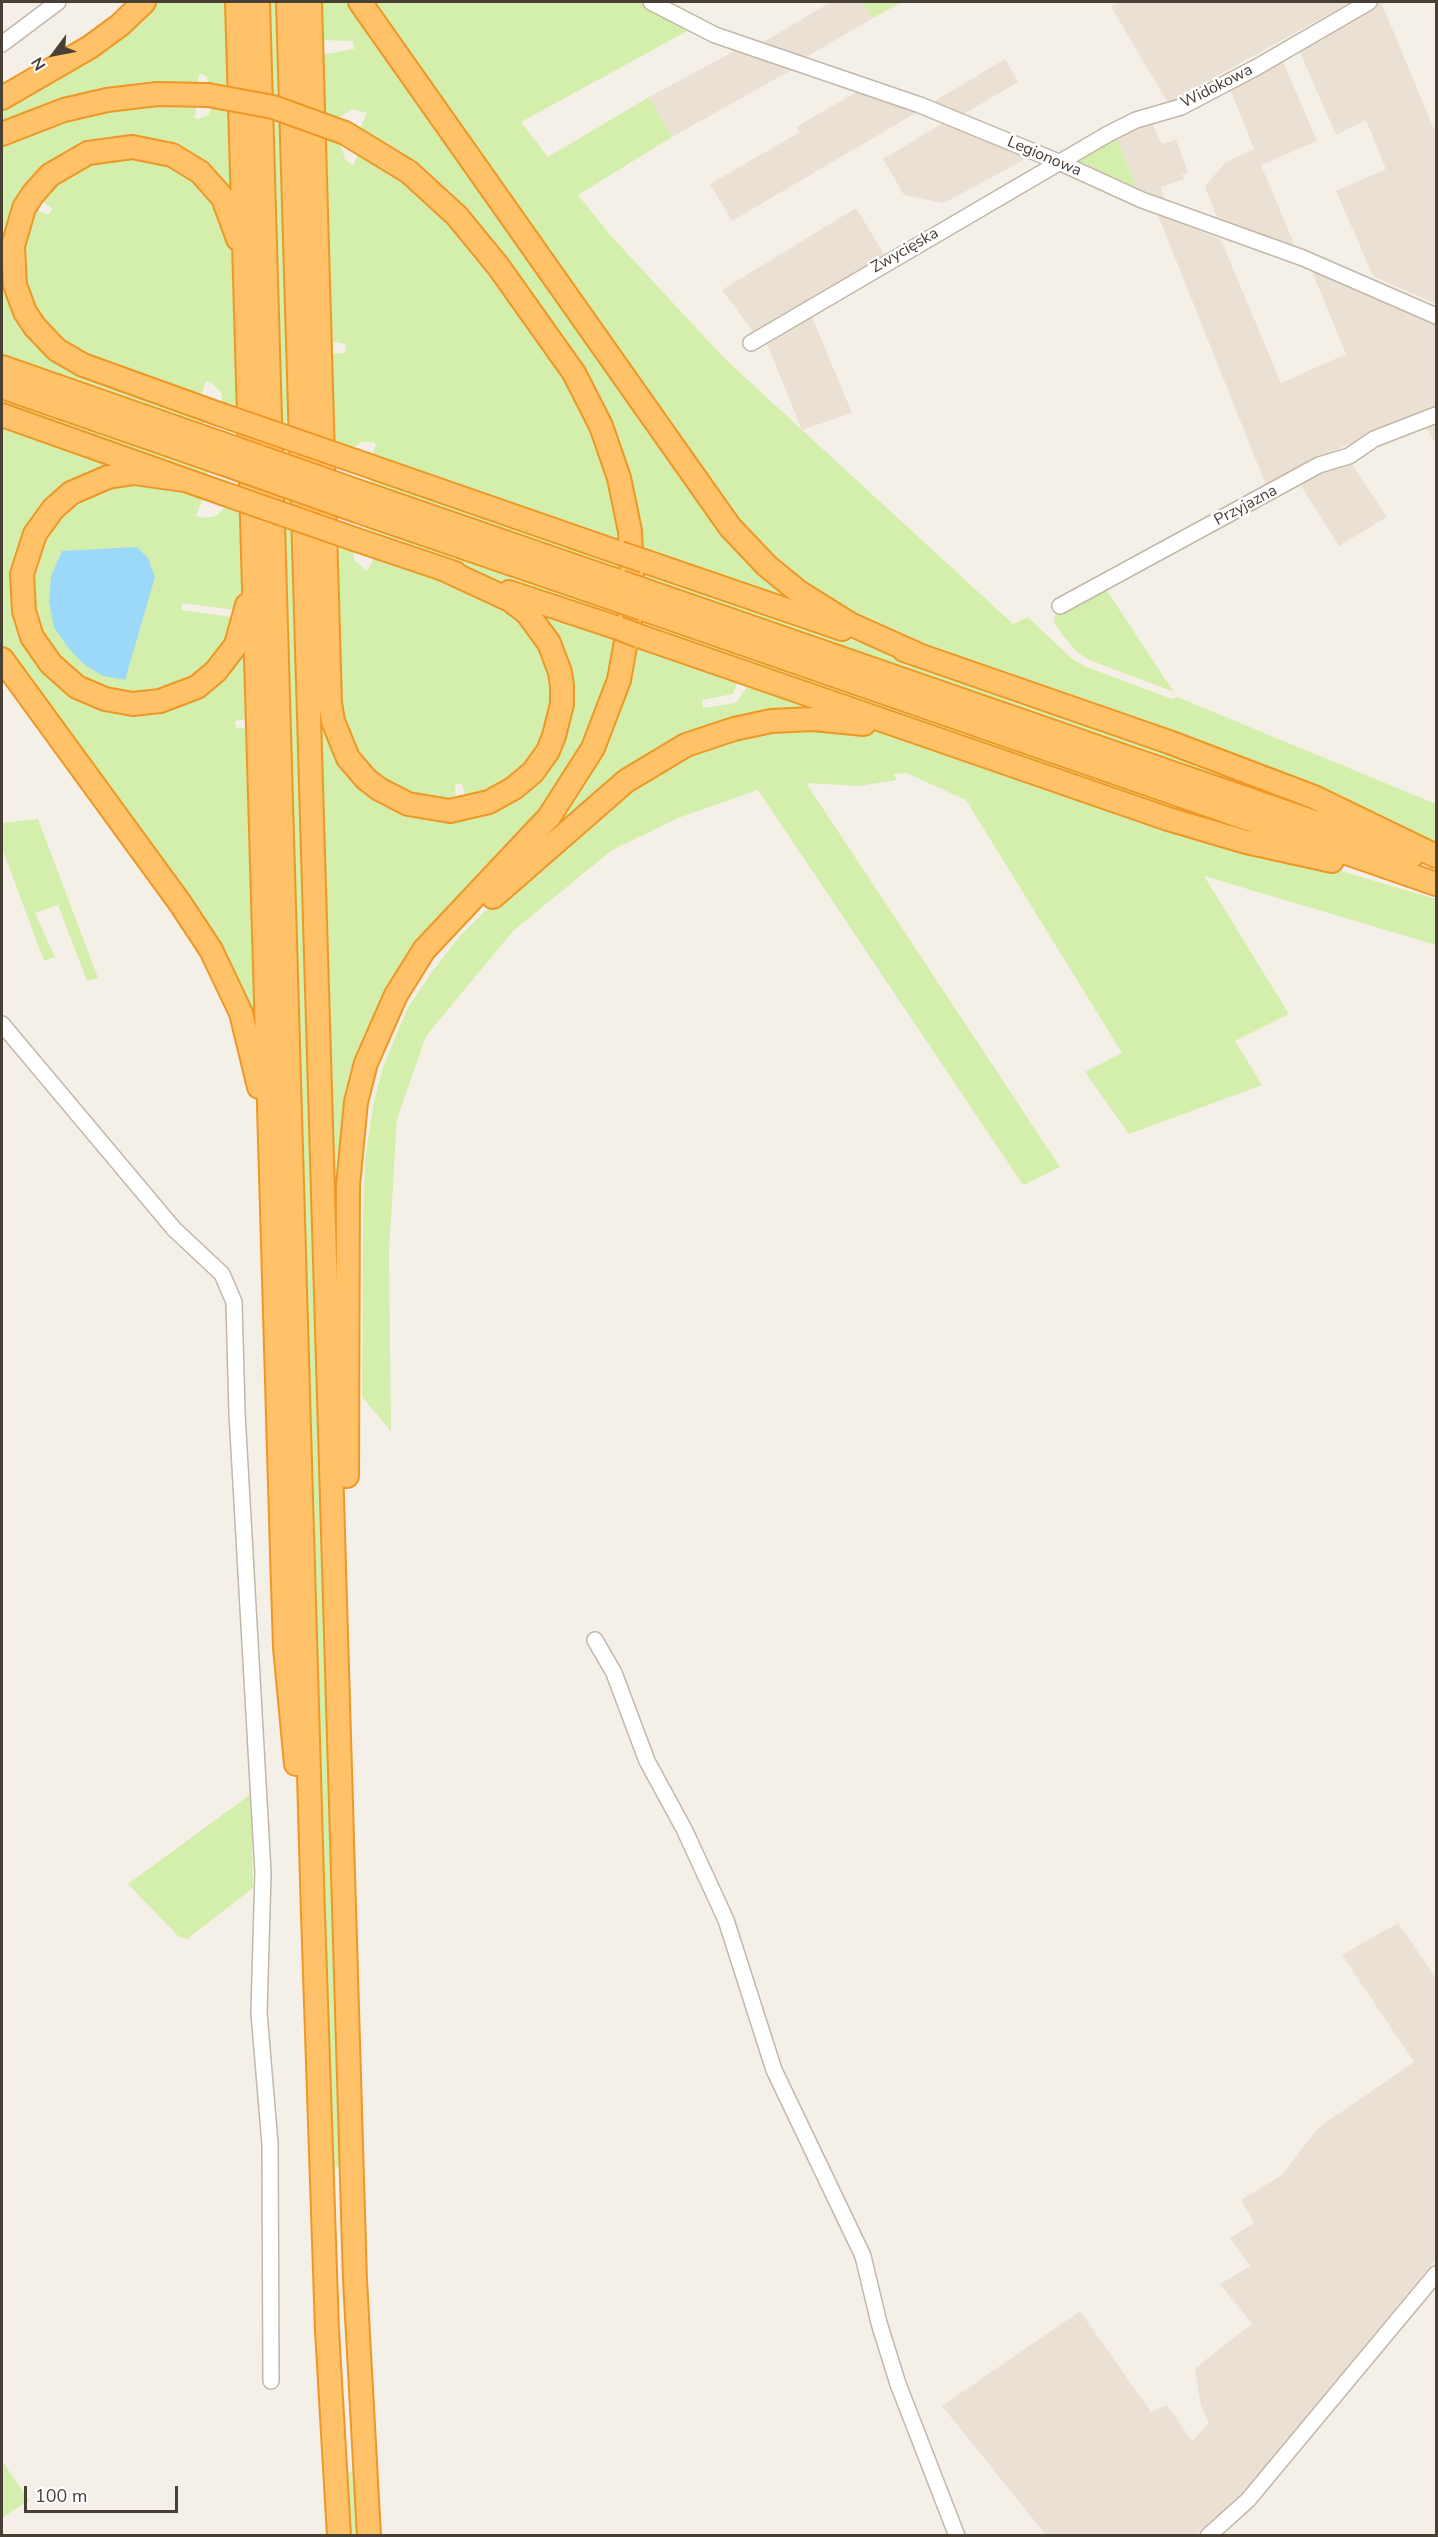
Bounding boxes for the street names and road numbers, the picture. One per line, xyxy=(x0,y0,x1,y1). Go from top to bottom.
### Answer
street label: Widokowa xyxy=(1178,61,1256,113)
street label: Legionowa xyxy=(1004,133,1084,181)
street label: Zwycięska xyxy=(868,224,942,278)
street label: Przyjazna xyxy=(1211,481,1281,531)

